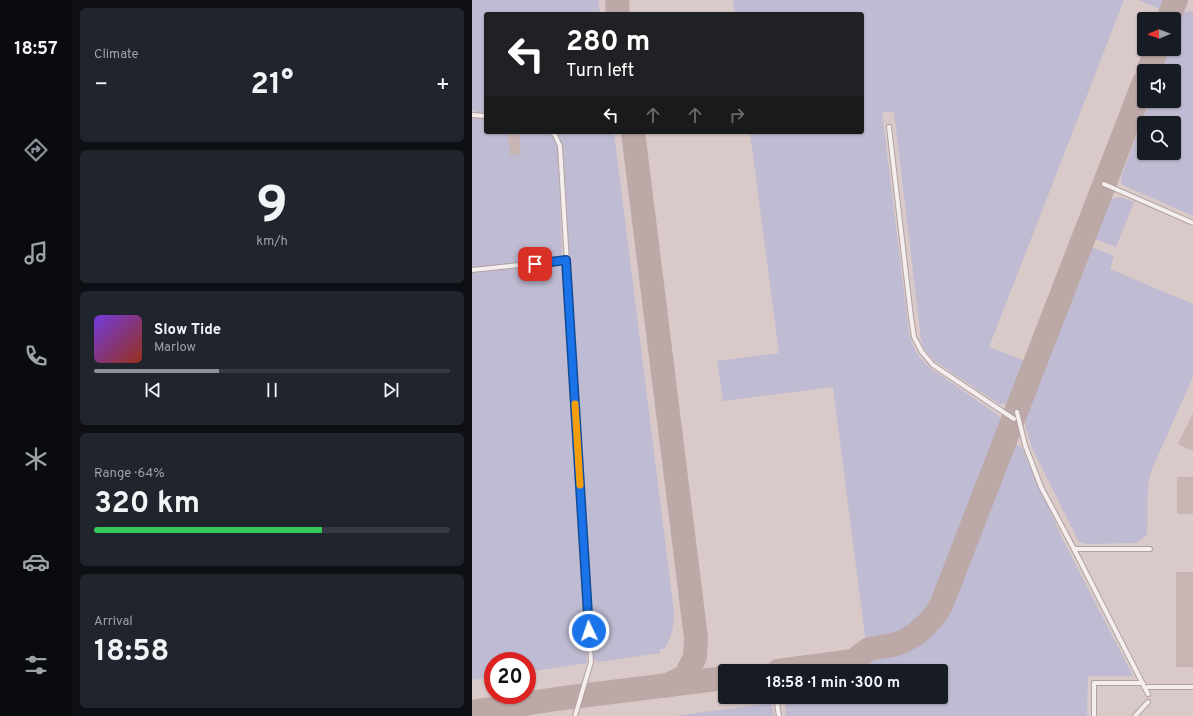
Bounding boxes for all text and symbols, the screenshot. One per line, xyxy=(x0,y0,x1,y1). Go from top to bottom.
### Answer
north arrow xyxy=(1137,12,1181,56)
map controls xyxy=(1137,12,1181,160)
text: 280 m xyxy=(566,25,650,61)
icon: left xyxy=(500,28,552,80)
text: 18:57 xyxy=(14,38,58,61)
text: Climate xyxy=(94,47,139,63)
text: Turn left xyxy=(566,60,634,83)
button: sound xyxy=(1137,64,1181,108)
text: 21° xyxy=(251,67,293,104)
text: − xyxy=(94,72,108,99)
text: + xyxy=(436,72,450,99)
icon: left xyxy=(600,104,622,126)
icon: ahead xyxy=(642,104,664,126)
icon: ahead xyxy=(684,104,706,126)
icon: right xyxy=(726,104,748,126)
button: search xyxy=(1137,116,1181,160)
icon: directions xyxy=(22,136,50,164)
text: 9 xyxy=(256,175,288,241)
text: km/h xyxy=(256,234,288,250)
icon: music xyxy=(22,239,50,267)
pin xyxy=(518,247,552,281)
icon: arrive xyxy=(524,253,546,275)
text: Slow Tide xyxy=(154,321,221,340)
text: Marlow xyxy=(154,340,196,356)
icon: phone xyxy=(22,342,50,370)
icon: previous xyxy=(142,379,164,401)
icon: pause xyxy=(261,379,283,401)
icon: next xyxy=(380,379,402,401)
icon: climate xyxy=(22,445,50,473)
text: Range · 64% xyxy=(94,466,165,482)
text: 320 km xyxy=(94,486,200,523)
icon: car xyxy=(22,548,50,576)
position arrow xyxy=(568,610,610,652)
text: Arrival xyxy=(94,614,133,630)
text: 18:58 xyxy=(94,634,169,671)
icon: filters xyxy=(22,651,50,679)
speed limit sign: 20 xyxy=(484,652,536,704)
text: 18:58 · 1 min · 300 m xyxy=(766,674,900,693)

